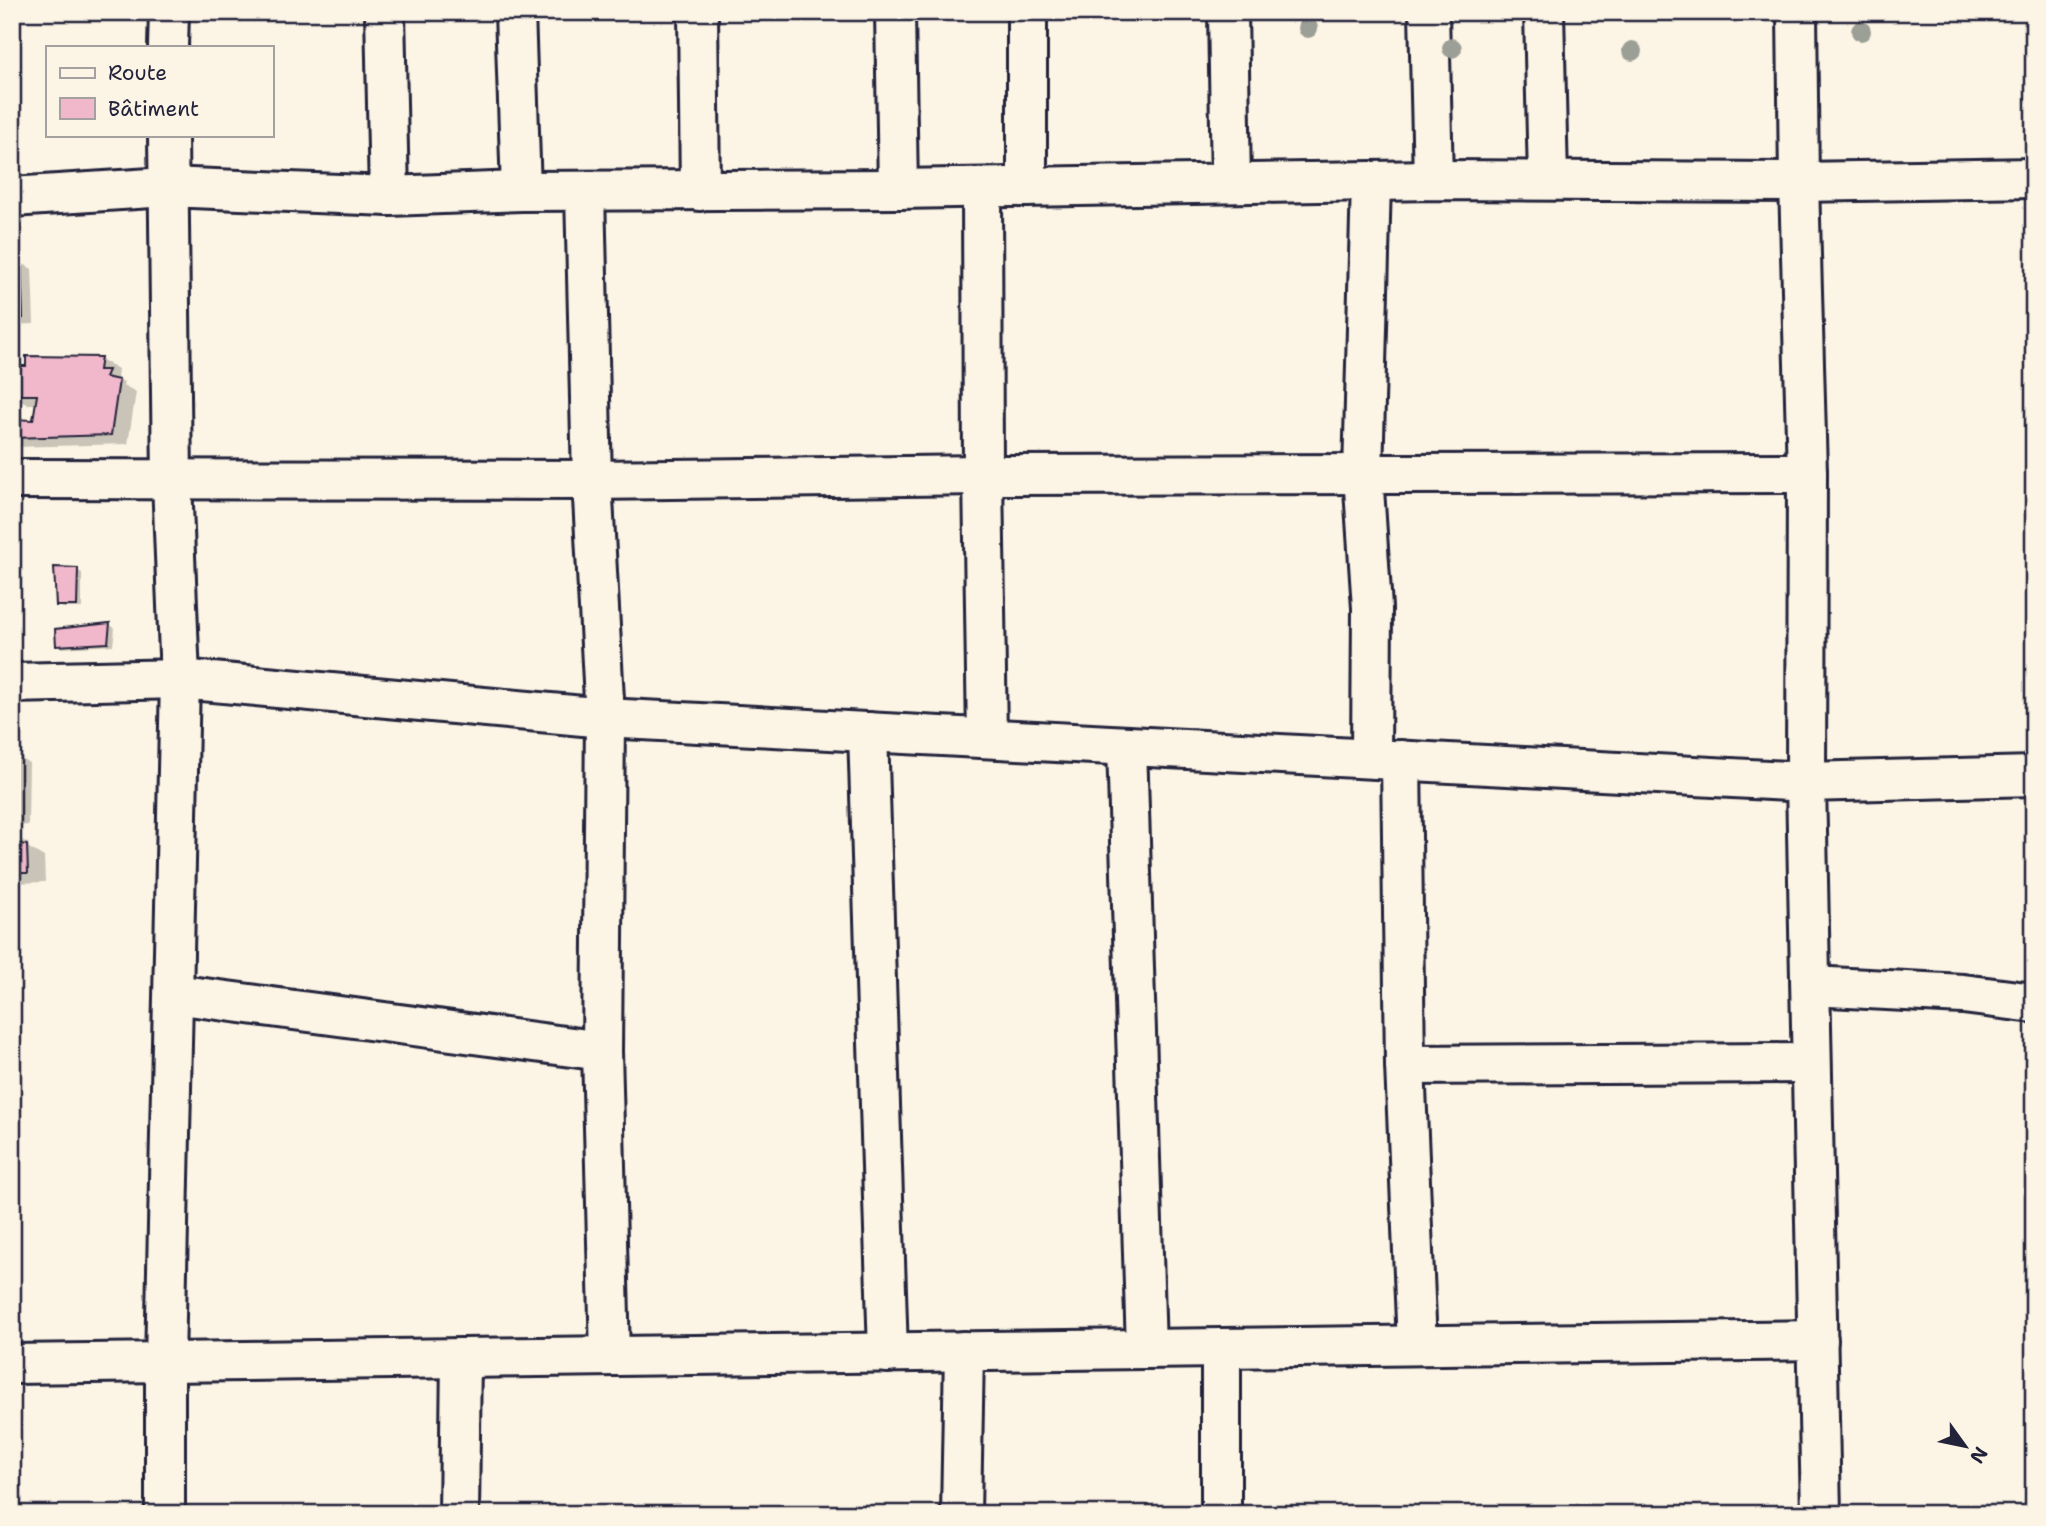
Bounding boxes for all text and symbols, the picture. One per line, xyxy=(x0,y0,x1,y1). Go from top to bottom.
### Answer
legend xyxy=(46,46,273,136)
text: Route xyxy=(108,59,167,87)
text: Bâtiment xyxy=(108,95,199,123)
north arrow xyxy=(1930,1410,2000,1480)
text: N xyxy=(1964,1442,1993,1468)

